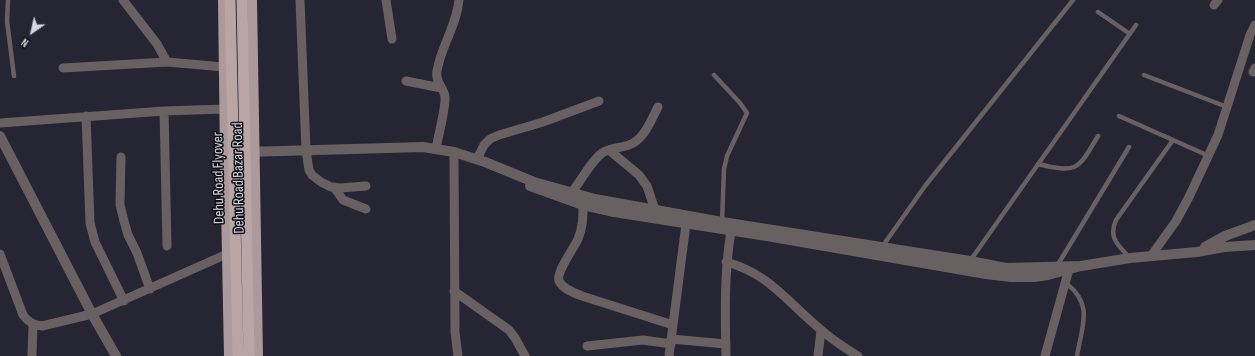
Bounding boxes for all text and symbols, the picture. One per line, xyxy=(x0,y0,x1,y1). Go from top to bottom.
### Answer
north arrow xyxy=(12,12,52,52)
text: N xyxy=(19,35,31,49)
street label: Dehu Road Bazar Road xyxy=(229,122,249,234)
street label: Dehu Road Flyover xyxy=(209,132,229,224)

